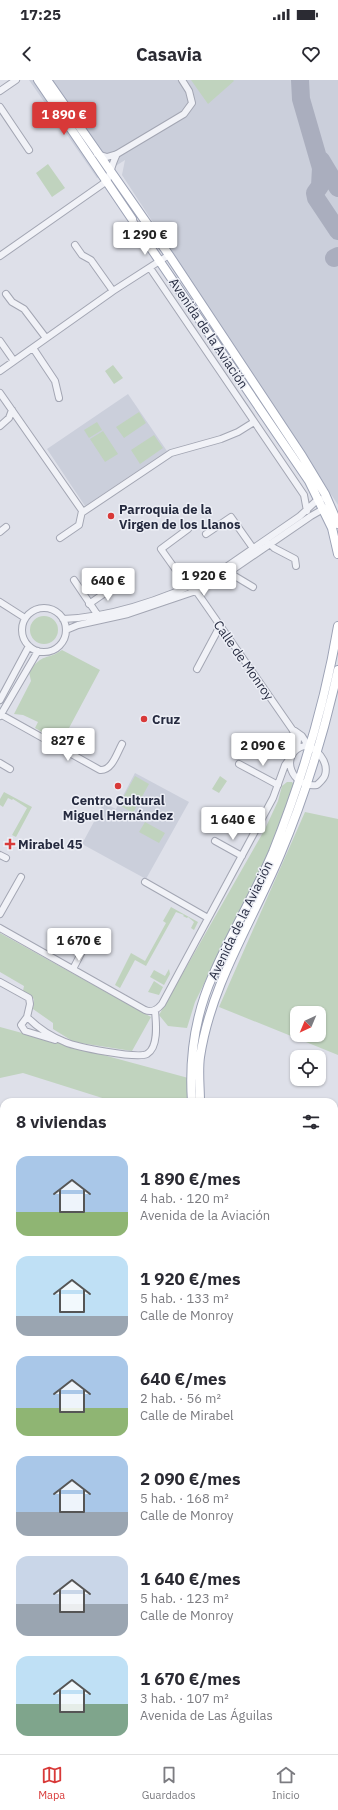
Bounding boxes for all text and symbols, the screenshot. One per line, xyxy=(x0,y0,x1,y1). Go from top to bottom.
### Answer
text: 17:25 xyxy=(20,5,61,24)
icon: back xyxy=(16,43,38,65)
text: Casavia xyxy=(136,43,202,66)
icon: heart xyxy=(300,43,322,65)
pin: 1 890 € xyxy=(27,102,101,136)
text: 1 890 € xyxy=(41,106,87,123)
pin: 1 290 € xyxy=(108,222,182,256)
text: 1 290 € xyxy=(122,226,168,243)
street label: Avenida de la Aviación xyxy=(165,275,252,392)
place label: Parroquia de la Virgen de los Llanos xyxy=(119,501,241,533)
marker: Parroquia de la Virgen de los Llanos xyxy=(106,511,116,521)
pin: 1 920 € xyxy=(167,563,241,597)
text: 1 920 € xyxy=(181,567,227,584)
pin: 640 € xyxy=(80,568,136,602)
text: 640 € xyxy=(91,572,125,589)
street label: Calle de Monroy xyxy=(210,617,278,704)
place label: Cruz xyxy=(152,711,180,728)
marker: Cruz xyxy=(139,714,149,724)
pin: 827 € xyxy=(40,728,96,762)
text: 827 € xyxy=(51,732,85,749)
pin: 2 090 € xyxy=(226,733,300,767)
text: 2 090 € xyxy=(240,737,286,754)
marker: Centro Cultural Miguel Hernández xyxy=(113,781,123,791)
place label: Centro Cultural Miguel Hernández xyxy=(63,792,173,824)
pin: 1 640 € xyxy=(196,807,270,841)
text: 1 640 € xyxy=(210,811,256,828)
place label: Mirabel 45 xyxy=(18,836,83,853)
marker: Mirabel 45 xyxy=(5,839,15,849)
street label: Avenida de la Aviación xyxy=(204,858,277,982)
pin: 1 670 € xyxy=(42,928,116,962)
text: 1 670 € xyxy=(56,932,102,949)
north arrow xyxy=(290,1006,326,1042)
map controls xyxy=(290,1006,326,1086)
button: locate xyxy=(290,1050,326,1086)
text: 8 viviendas xyxy=(16,1111,107,1133)
icon: filters xyxy=(300,1111,322,1133)
text: 1 890 €/mes xyxy=(140,1168,240,1190)
icon: home xyxy=(48,1172,96,1220)
text: 4 hab. · 120 m² xyxy=(140,1190,229,1207)
text: Avenida de la Aviación xyxy=(140,1207,270,1224)
text: 1 920 €/mes xyxy=(140,1268,240,1290)
icon: home xyxy=(48,1272,96,1320)
text: 5 hab. · 133 m² xyxy=(140,1290,229,1307)
text: Calle de Monroy xyxy=(140,1307,234,1324)
text: 640 €/mes xyxy=(140,1368,226,1390)
icon: home xyxy=(48,1372,96,1420)
text: 2 hab. · 56 m² xyxy=(140,1390,221,1407)
text: Calle de Mirabel xyxy=(140,1407,234,1424)
text: 2 090 €/mes xyxy=(140,1468,240,1490)
icon: home xyxy=(48,1472,96,1520)
text: 5 hab. · 168 m² xyxy=(140,1490,229,1507)
text: Calle de Monroy xyxy=(140,1507,234,1524)
text: 1 640 €/mes xyxy=(140,1568,240,1590)
icon: home xyxy=(48,1572,96,1620)
text: 5 hab. · 123 m² xyxy=(140,1590,229,1607)
text: Calle de Monroy xyxy=(140,1607,234,1624)
text: 1 670 €/mes xyxy=(140,1668,240,1690)
icon: home xyxy=(48,1672,96,1720)
text: 3 hab. · 107 m² xyxy=(140,1690,229,1707)
text: Avenida de Las Águilas xyxy=(140,1707,273,1724)
tab: Mapa xyxy=(38,1764,65,1802)
tab: Guardados xyxy=(142,1764,196,1802)
tab: Inicio xyxy=(272,1764,300,1802)

